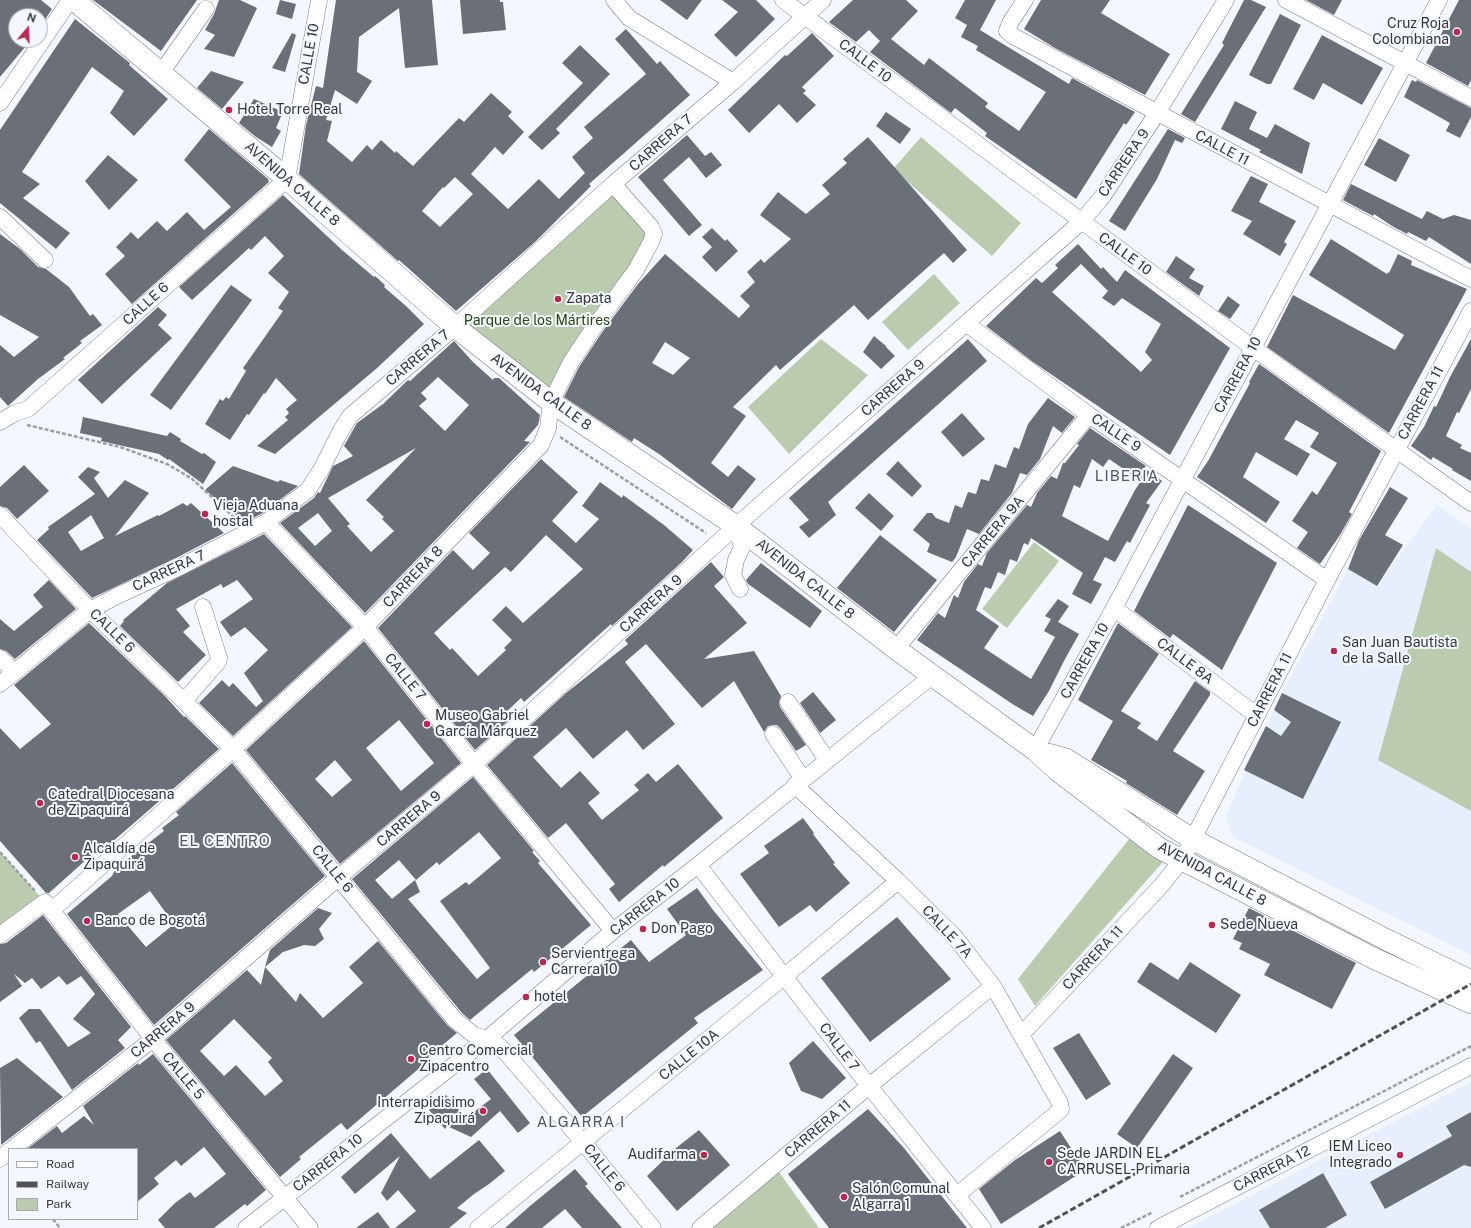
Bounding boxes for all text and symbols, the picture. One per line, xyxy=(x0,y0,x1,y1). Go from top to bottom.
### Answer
north arrow xyxy=(8,8,48,48)
text: N xyxy=(26,11,38,25)
place label: Cruz Roja Colombiana xyxy=(1372,16,1449,48)
street label: CALLE 10 xyxy=(295,22,323,86)
marker: Cruz Roja Colombiana xyxy=(1452,27,1462,37)
street label: CALLE 10 xyxy=(835,36,895,86)
place label: Hotel Torre Real xyxy=(237,102,343,118)
marker: Hotel Torre Real xyxy=(224,105,234,115)
street label: CARRERA 7 xyxy=(626,111,696,175)
street label: CARRERA 9 xyxy=(1095,126,1153,200)
street label: CALLE 11 xyxy=(1192,127,1252,169)
street label: AVENIDA CALLE 8 xyxy=(241,138,343,230)
street label: CALLE 10 xyxy=(1095,229,1155,279)
street label: CALLE 6 xyxy=(119,279,173,329)
place label: Zapata xyxy=(566,291,612,307)
marker: Zapata xyxy=(553,294,563,304)
park label: Parque de los Mártires xyxy=(464,313,610,329)
street label: CARRERA 7 xyxy=(383,326,453,390)
street label: CARRERA 10 xyxy=(1211,334,1265,416)
street label: AVENIDA CALLE 8 xyxy=(487,350,595,434)
street label: CARRERA 9 xyxy=(858,356,928,420)
street label: CARRERA 11 xyxy=(1394,363,1448,443)
street label: CALLE 9 xyxy=(1088,410,1144,456)
district label: LIBERIA xyxy=(1095,467,1159,485)
street label: CARRERA 9A xyxy=(958,493,1028,571)
place label: Vieja Aduana hostal xyxy=(213,498,298,530)
marker: Vieja Aduana hostal xyxy=(200,509,210,519)
street label: AVENIDA CALLE 8 xyxy=(752,535,858,623)
street label: CARRERA 8 xyxy=(380,543,446,611)
street label: CARRERA 7 xyxy=(130,547,208,595)
street label: CARRERA 9 xyxy=(616,571,686,637)
street label: CALLE 6 xyxy=(86,605,138,657)
street label: CARRERA 10 xyxy=(1057,620,1113,702)
street label: CALLE 8A xyxy=(1153,634,1217,688)
place label: San Juan Bautista de la Salle xyxy=(1342,635,1458,668)
marker: San Juan Bautista de la Salle xyxy=(1329,646,1339,656)
street label: CALLE 7 xyxy=(381,650,429,704)
street label: CARRERA 11 xyxy=(1244,650,1296,730)
place label: Museo Gabriel García Márquez xyxy=(435,708,537,740)
marker: Museo Gabriel García Márquez xyxy=(422,719,432,729)
place label: Catedral Diocesana de Zipaquirá xyxy=(48,787,174,820)
street label: CARRERA 9 xyxy=(373,787,445,851)
marker: Catedral Diocesana de Zipaquirá xyxy=(35,798,45,808)
district label: EL CENTRO xyxy=(179,832,271,850)
street label: AVENIDA CALLE 8 xyxy=(1155,838,1269,910)
place label: Alcaldía de Zipaquirá xyxy=(83,841,155,874)
street label: CALLE 6 xyxy=(308,842,356,896)
marker: Alcaldía de Zipaquirá xyxy=(70,852,80,862)
street label: CARRERA 10 xyxy=(607,874,683,940)
street label: CALLE 7A xyxy=(918,902,976,962)
place label: Banco de Bogotá xyxy=(95,913,205,929)
marker: Banco de Bogotá xyxy=(82,916,92,926)
place label: Sede Nueva xyxy=(1220,917,1298,933)
marker: Sede Nueva xyxy=(1207,920,1217,930)
place label: Don Pago xyxy=(651,921,713,937)
street label: CARRERA 11 xyxy=(1059,923,1127,993)
marker: Don Pago xyxy=(638,924,648,934)
place label: Servientrega Carrera 10 xyxy=(551,946,635,978)
marker: Servientrega Carrera 10 xyxy=(538,957,548,967)
place label: hotel xyxy=(534,989,567,1005)
marker: hotel xyxy=(521,992,531,1002)
street label: CARRERA 9 xyxy=(127,998,199,1062)
street label: CALLE 7 xyxy=(815,1020,863,1074)
street label: CALLE 10A xyxy=(656,1026,722,1084)
place label: Centro Comercial Zipacentro xyxy=(419,1043,532,1076)
street label: CALLE 5 xyxy=(158,1049,208,1103)
marker: Centro Comercial Zipacentro xyxy=(406,1054,416,1064)
place label: Interrapidisimo Zipaquirá xyxy=(377,1095,475,1128)
street label: CARRERA 11 xyxy=(781,1096,855,1162)
marker: Interrapidisimo Zipaquirá xyxy=(478,1106,488,1116)
district label: ALGARRA I xyxy=(537,1113,625,1131)
street label: CARRERA 10 xyxy=(290,1130,366,1196)
place label: IEM Liceo Integrado xyxy=(1328,1139,1392,1172)
street label: CALLE 6 xyxy=(580,1141,628,1195)
street label: CARRERA 12 xyxy=(1231,1142,1313,1196)
place label: Sede JARDIN EL CARRUSEL-Primaria xyxy=(1057,1146,1190,1178)
place label: Audifarma xyxy=(628,1147,696,1163)
legend xyxy=(8,1148,138,1220)
marker: Audifarma xyxy=(699,1150,709,1160)
marker: IEM Liceo Integrado xyxy=(1395,1150,1405,1160)
text: Road xyxy=(46,1157,74,1171)
marker: Sede JARDIN EL CARRUSEL-Primaria xyxy=(1044,1157,1054,1167)
text: Railway xyxy=(46,1177,89,1191)
place label: Salón Comunal Algarra 1 xyxy=(852,1181,950,1214)
marker: Salón Comunal Algarra 1 xyxy=(839,1192,849,1202)
text: Park xyxy=(46,1197,72,1211)

